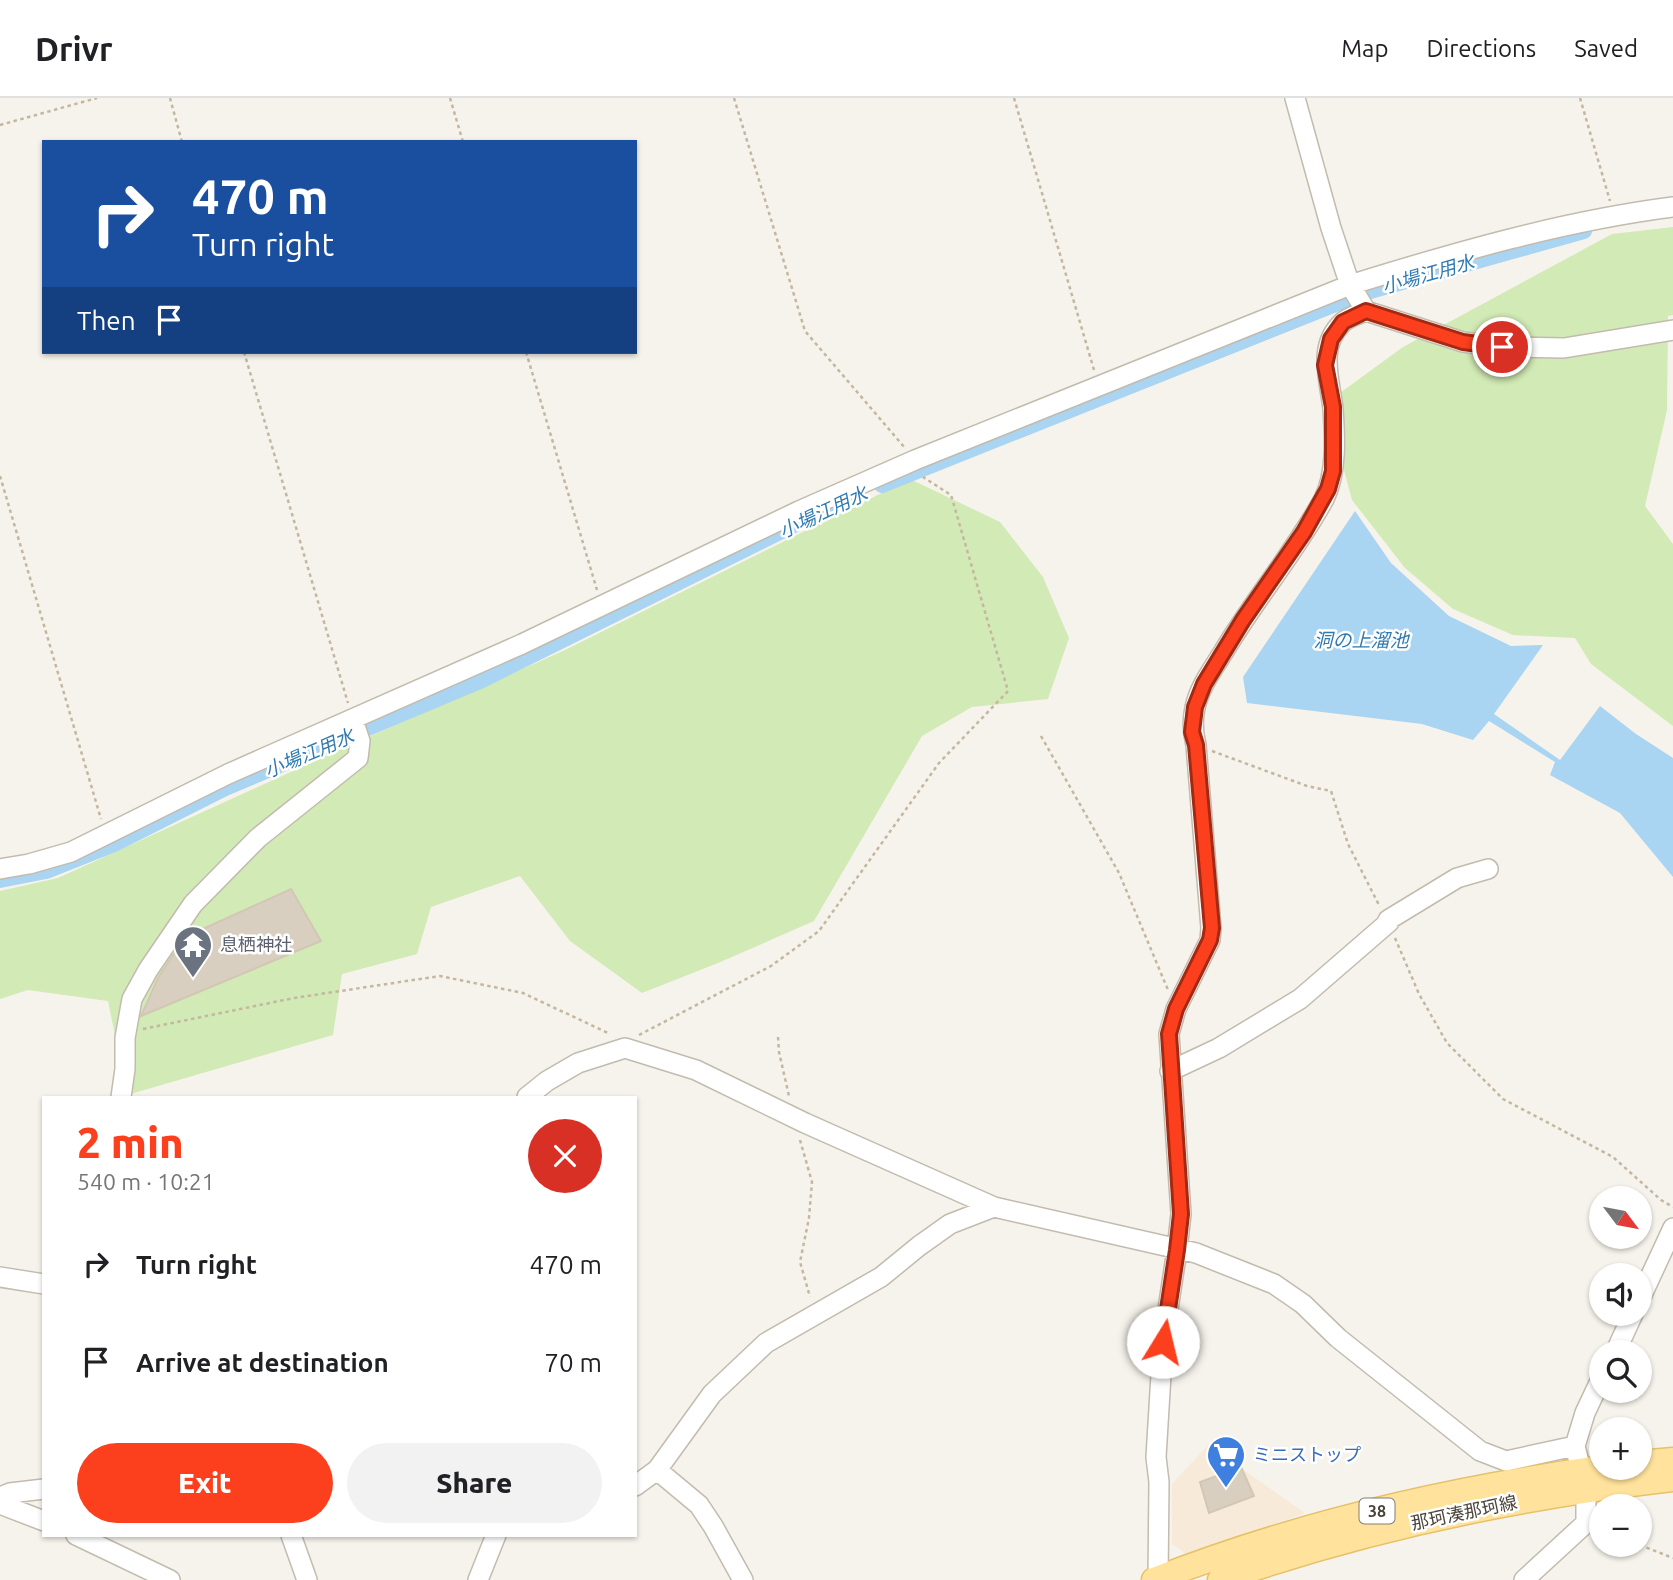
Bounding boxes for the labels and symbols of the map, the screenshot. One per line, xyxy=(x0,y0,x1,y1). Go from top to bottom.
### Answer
water label: 小場江用水 xyxy=(1379,250,1479,298)
pin xyxy=(1472,317,1532,377)
water label: 小場江用水 xyxy=(775,481,873,542)
water label: 洞の上溜池 xyxy=(1313,629,1410,651)
water label: 小場江用水 xyxy=(261,724,359,782)
temple icon: 息栖神社 xyxy=(172,924,214,979)
place label: 息栖神社 xyxy=(220,934,292,954)
north arrow xyxy=(1589,1186,1652,1250)
position arrow xyxy=(1126,1305,1200,1379)
supermarket icon: ミニストップ xyxy=(1205,1434,1247,1489)
place label: ミニストップ xyxy=(1253,1444,1361,1464)
street label: 那珂湊那珂線 xyxy=(1409,1491,1519,1533)
road number: 38 xyxy=(1360,1498,1394,1524)

